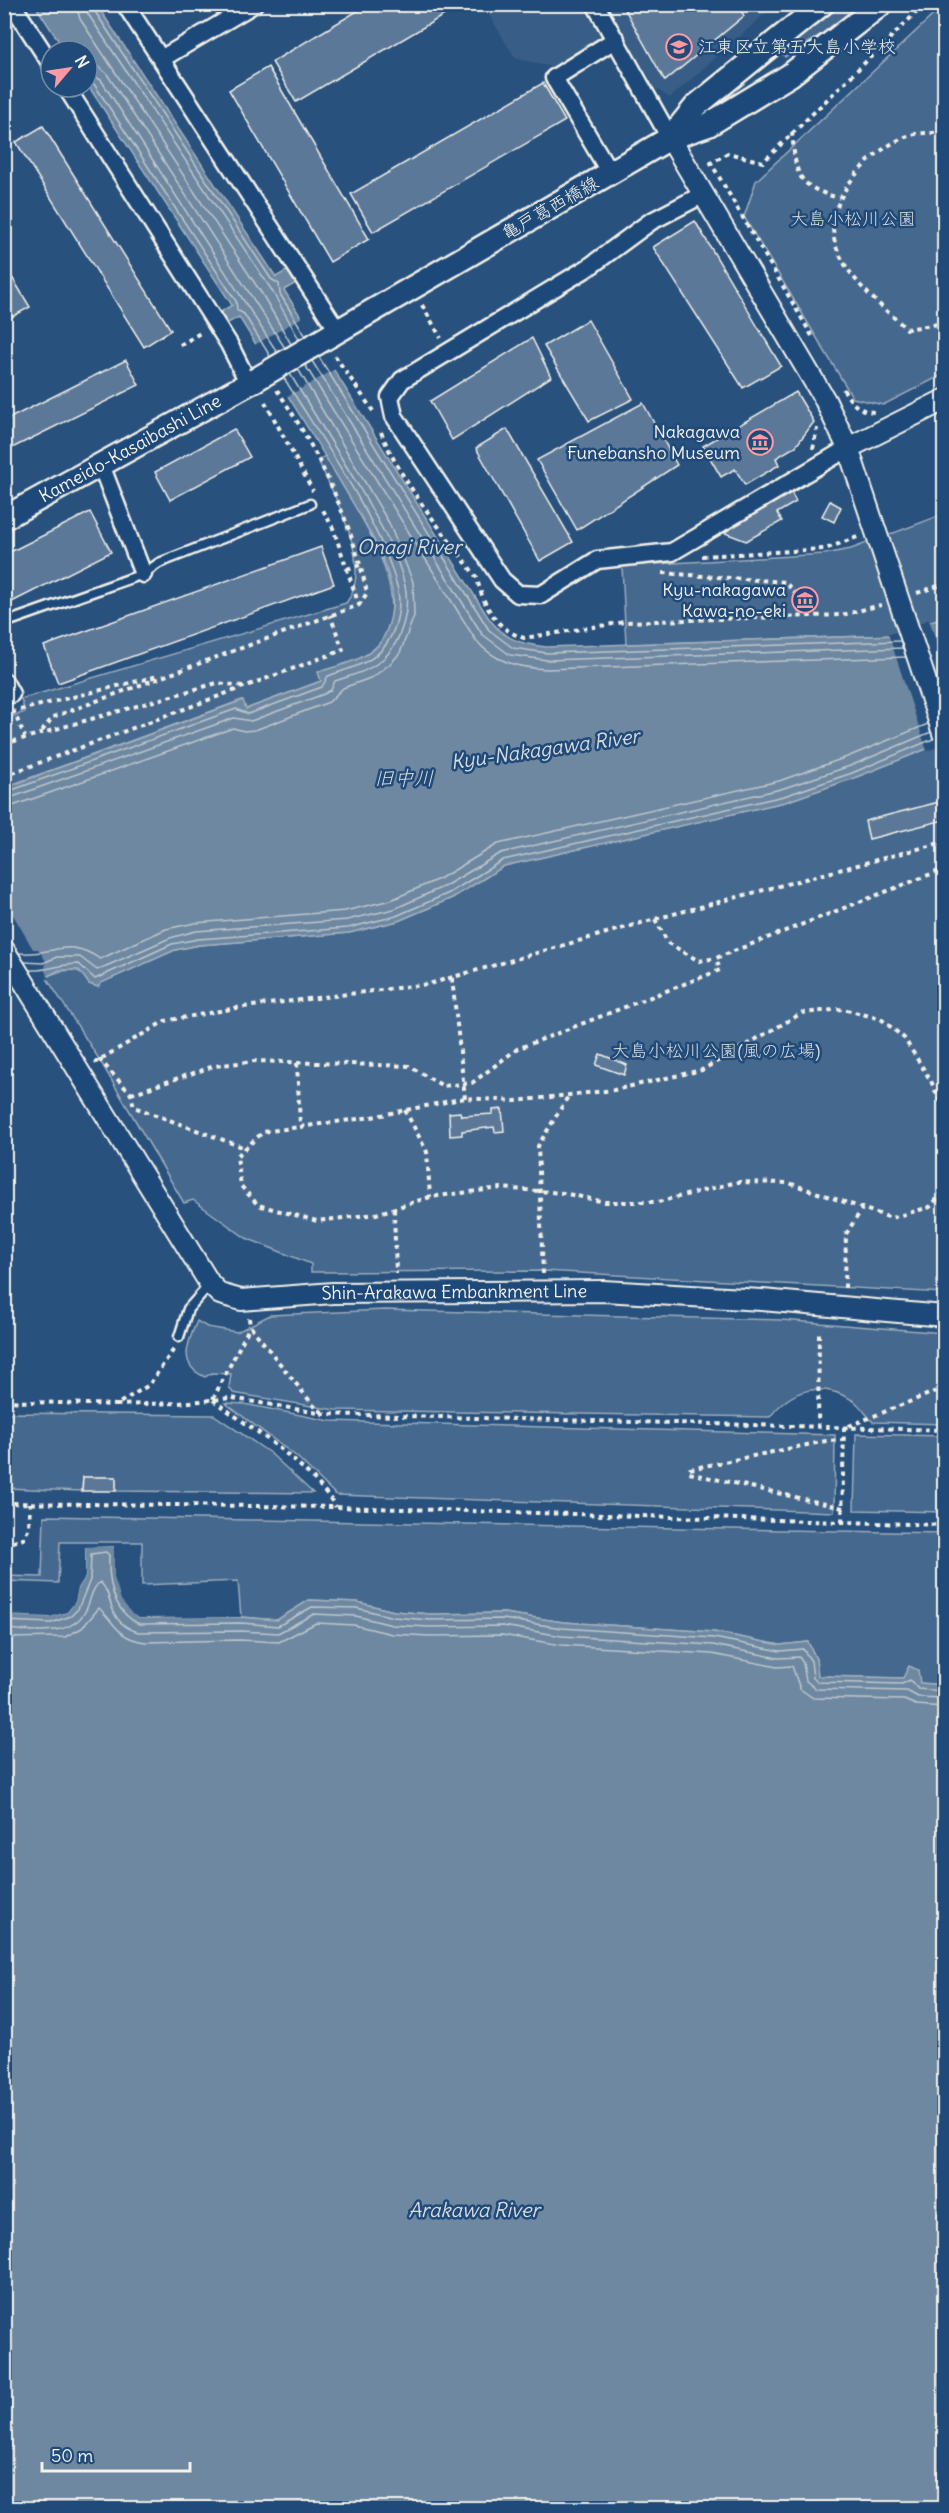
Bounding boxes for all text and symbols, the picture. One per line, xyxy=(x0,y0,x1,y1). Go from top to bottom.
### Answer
school or university icon: 江東区立第五大島小学校 xyxy=(664,32,694,62)
place label: 江東区立第五大島小学校 xyxy=(698,35,896,58)
north arrow xyxy=(39,39,99,99)
text: N xyxy=(71,52,94,71)
street label: 亀戸葛西橋線 xyxy=(497,171,602,245)
park label: 大島小松川公園 xyxy=(790,207,916,230)
street label: Kameido-Kasaibashi Line xyxy=(35,389,225,507)
place label: Nakagawa Funebansho Museum xyxy=(567,420,740,464)
museum icon: Nakagawa Funebansho Museum xyxy=(745,427,775,457)
water label: Onagi River xyxy=(357,534,464,559)
place label: Kyu-nakagawa Kawa-no-eki xyxy=(662,578,786,622)
museum icon: Kyu-nakagawa Kawa-no-eki xyxy=(790,585,820,615)
water label: Kyu-Nakagawa River xyxy=(449,722,644,774)
water label: 旧中川 xyxy=(374,765,434,790)
park label: 大島小松川公園(風の広場) xyxy=(612,1039,820,1062)
street label: Shin-Arakawa Embankment Line xyxy=(321,1279,587,1305)
water label: Arakawa River xyxy=(408,2197,543,2222)
scale bar xyxy=(42,2435,190,2473)
text: 50 m xyxy=(51,2444,93,2467)

